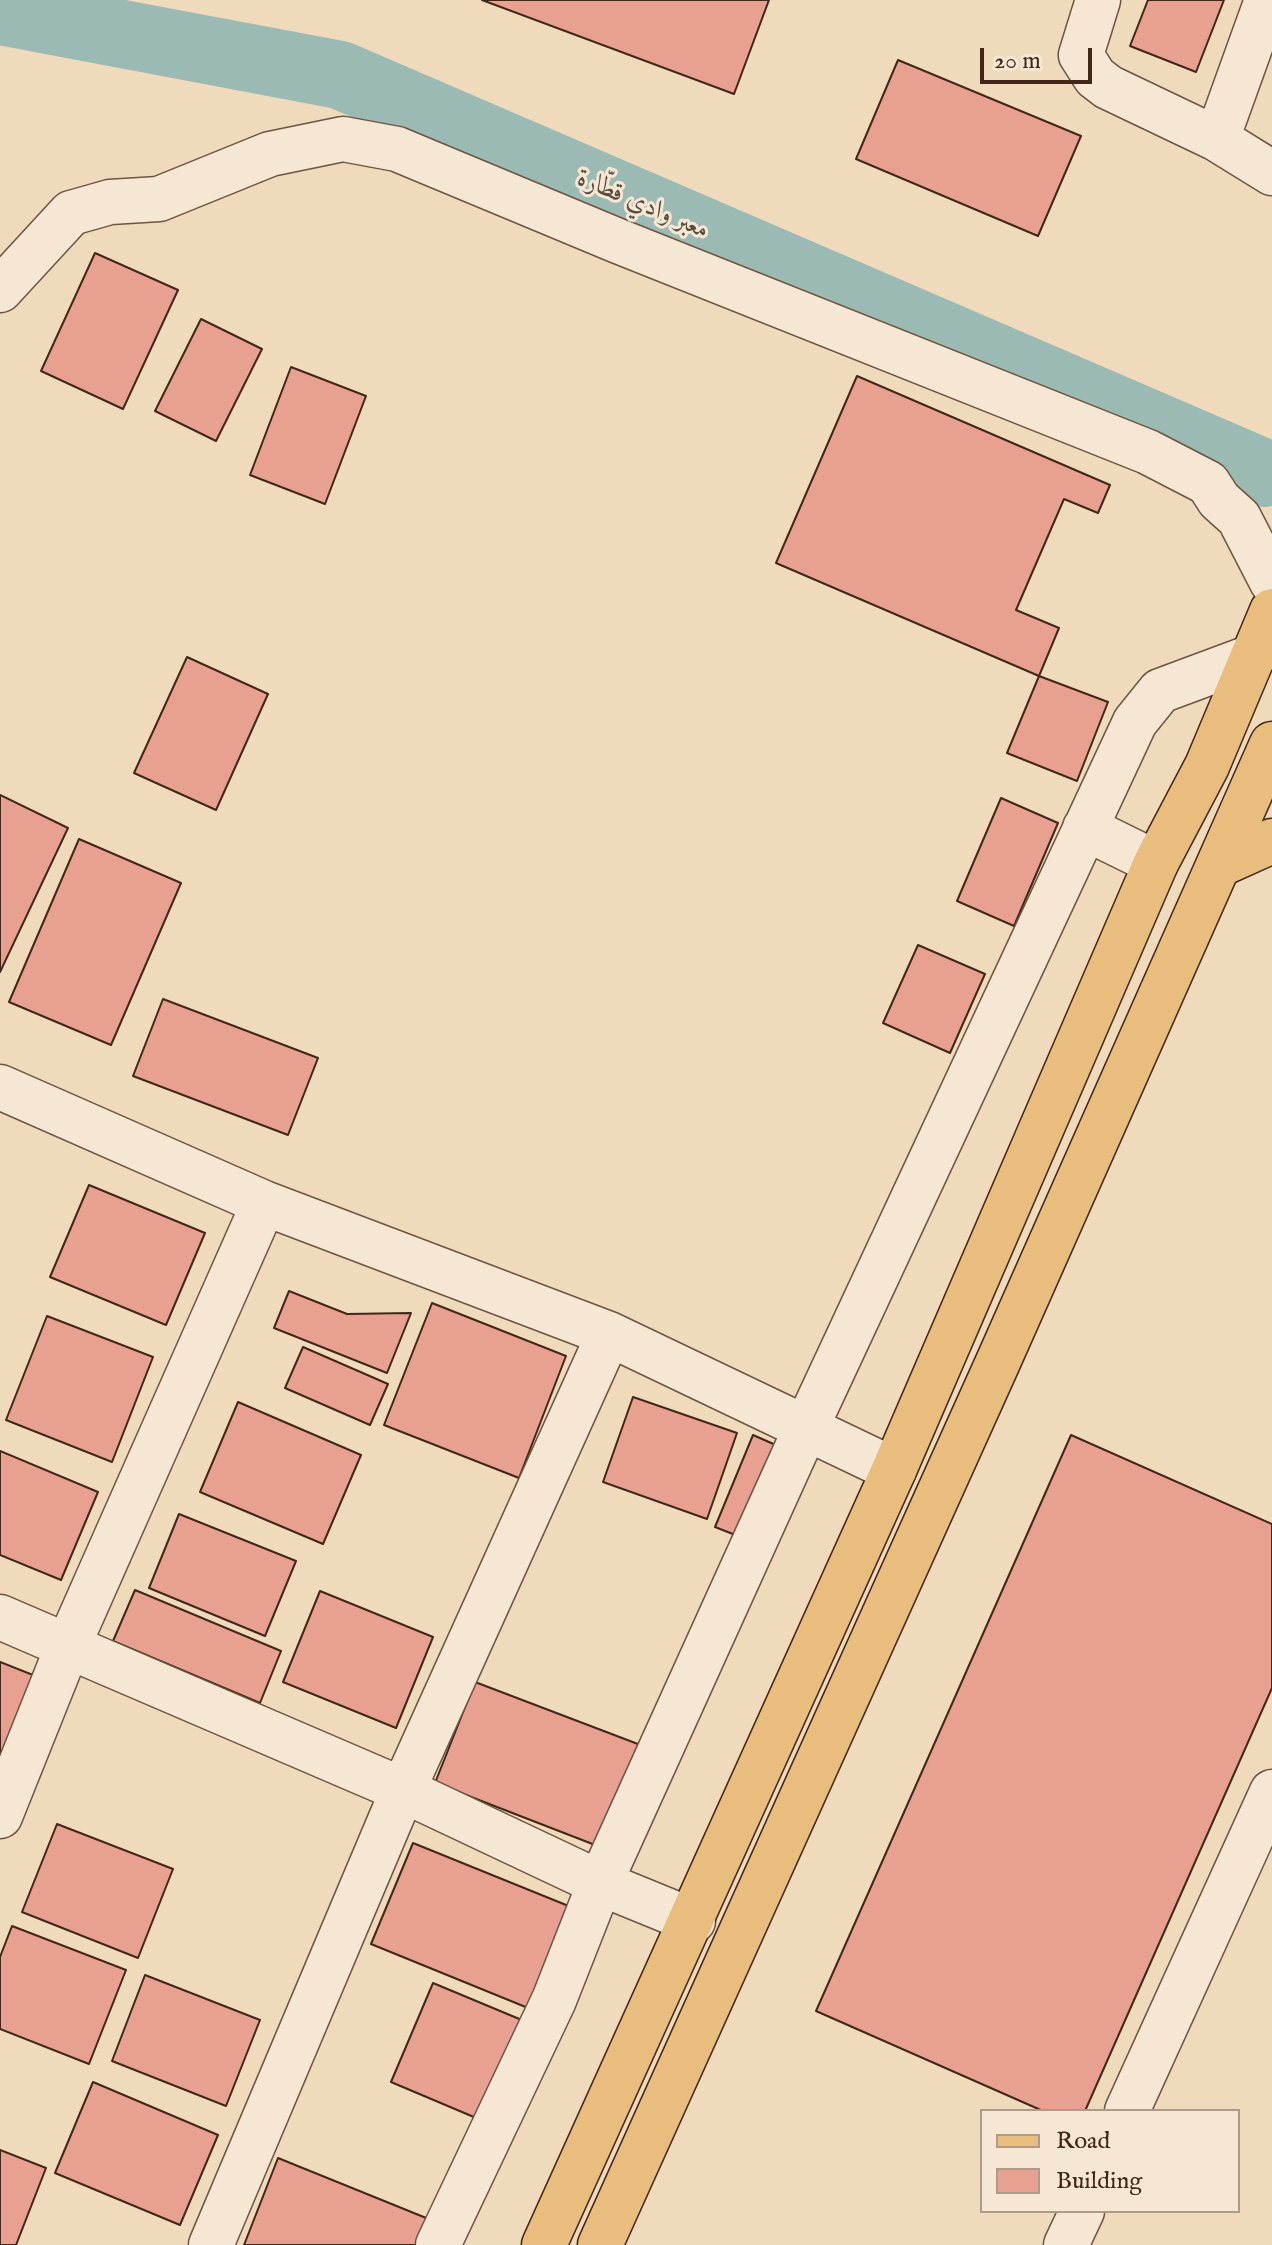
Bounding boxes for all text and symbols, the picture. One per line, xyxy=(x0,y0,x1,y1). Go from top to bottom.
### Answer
scale bar xyxy=(984,32,1096,82)
text: 20 m xyxy=(994,46,1041,77)
water label: معبر وادي قطّارة xyxy=(572,164,714,248)
legend xyxy=(980,2109,1240,2213)
text: Road xyxy=(1056,2126,1110,2157)
text: Building xyxy=(1056,2166,1142,2197)

